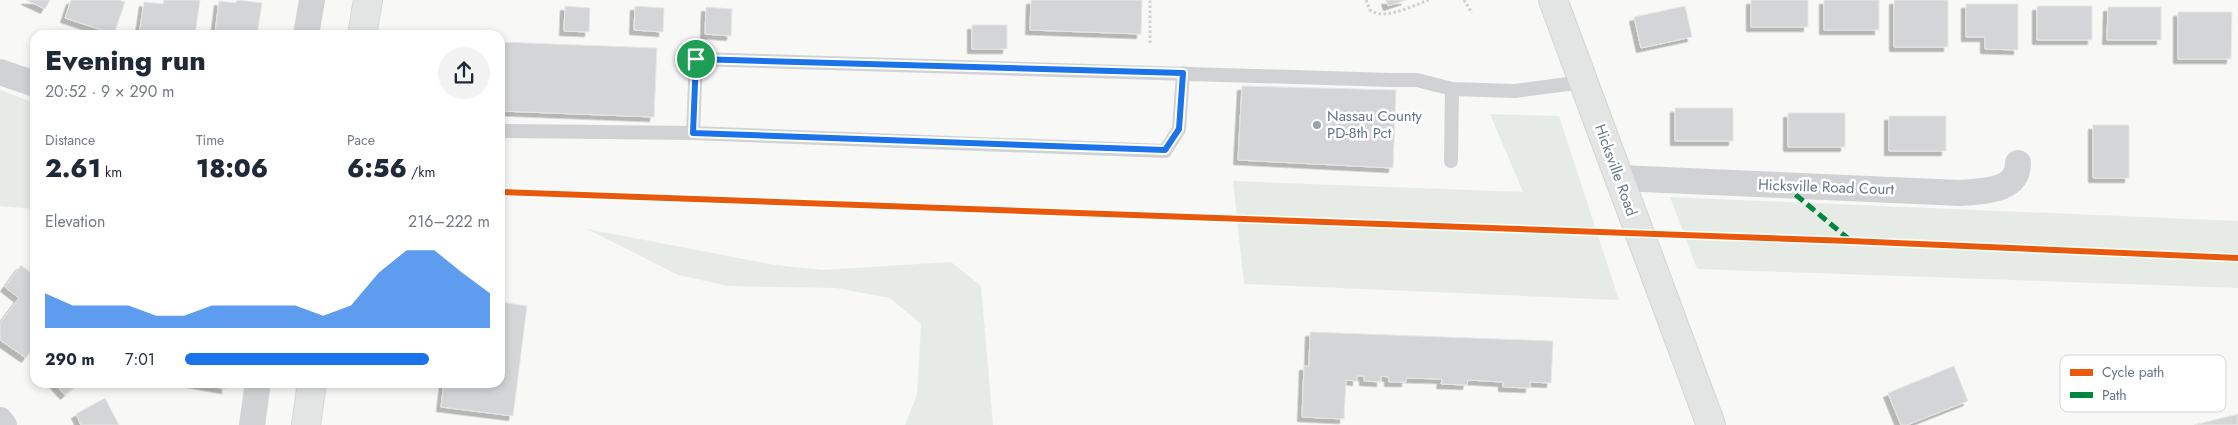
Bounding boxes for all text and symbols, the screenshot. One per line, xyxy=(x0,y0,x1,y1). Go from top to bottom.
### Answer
pin xyxy=(675,38,717,80)
text: Evening run xyxy=(45,40,206,81)
icon: arrive xyxy=(682,45,710,73)
button: share xyxy=(438,47,490,99)
text: 20:52 · 9 × 290 m xyxy=(45,80,175,103)
place label: Nassau County PD-8th Pct xyxy=(1327,105,1422,144)
marker: Nassau County PD-8th Pct xyxy=(1311,119,1323,131)
street label: Hicksville Road xyxy=(1589,121,1643,219)
text: Distance xyxy=(45,130,95,150)
text: Time xyxy=(196,130,224,150)
text: Pace xyxy=(347,130,375,150)
text: 2.61 xyxy=(45,150,101,186)
text: 18:06 xyxy=(196,150,268,186)
text: 6:56 xyxy=(347,150,407,186)
text: km xyxy=(101,162,122,182)
text: /km xyxy=(407,162,435,182)
street label: Hicksville Road Court xyxy=(1758,174,1895,200)
text: Elevation xyxy=(45,210,105,233)
text: 216–222 m xyxy=(408,210,490,233)
text: 290 m xyxy=(45,348,95,371)
text: 7:01 xyxy=(125,348,155,371)
legend xyxy=(2060,355,2226,412)
text: Cycle path xyxy=(2102,362,2164,382)
text: Path xyxy=(2102,385,2127,405)

